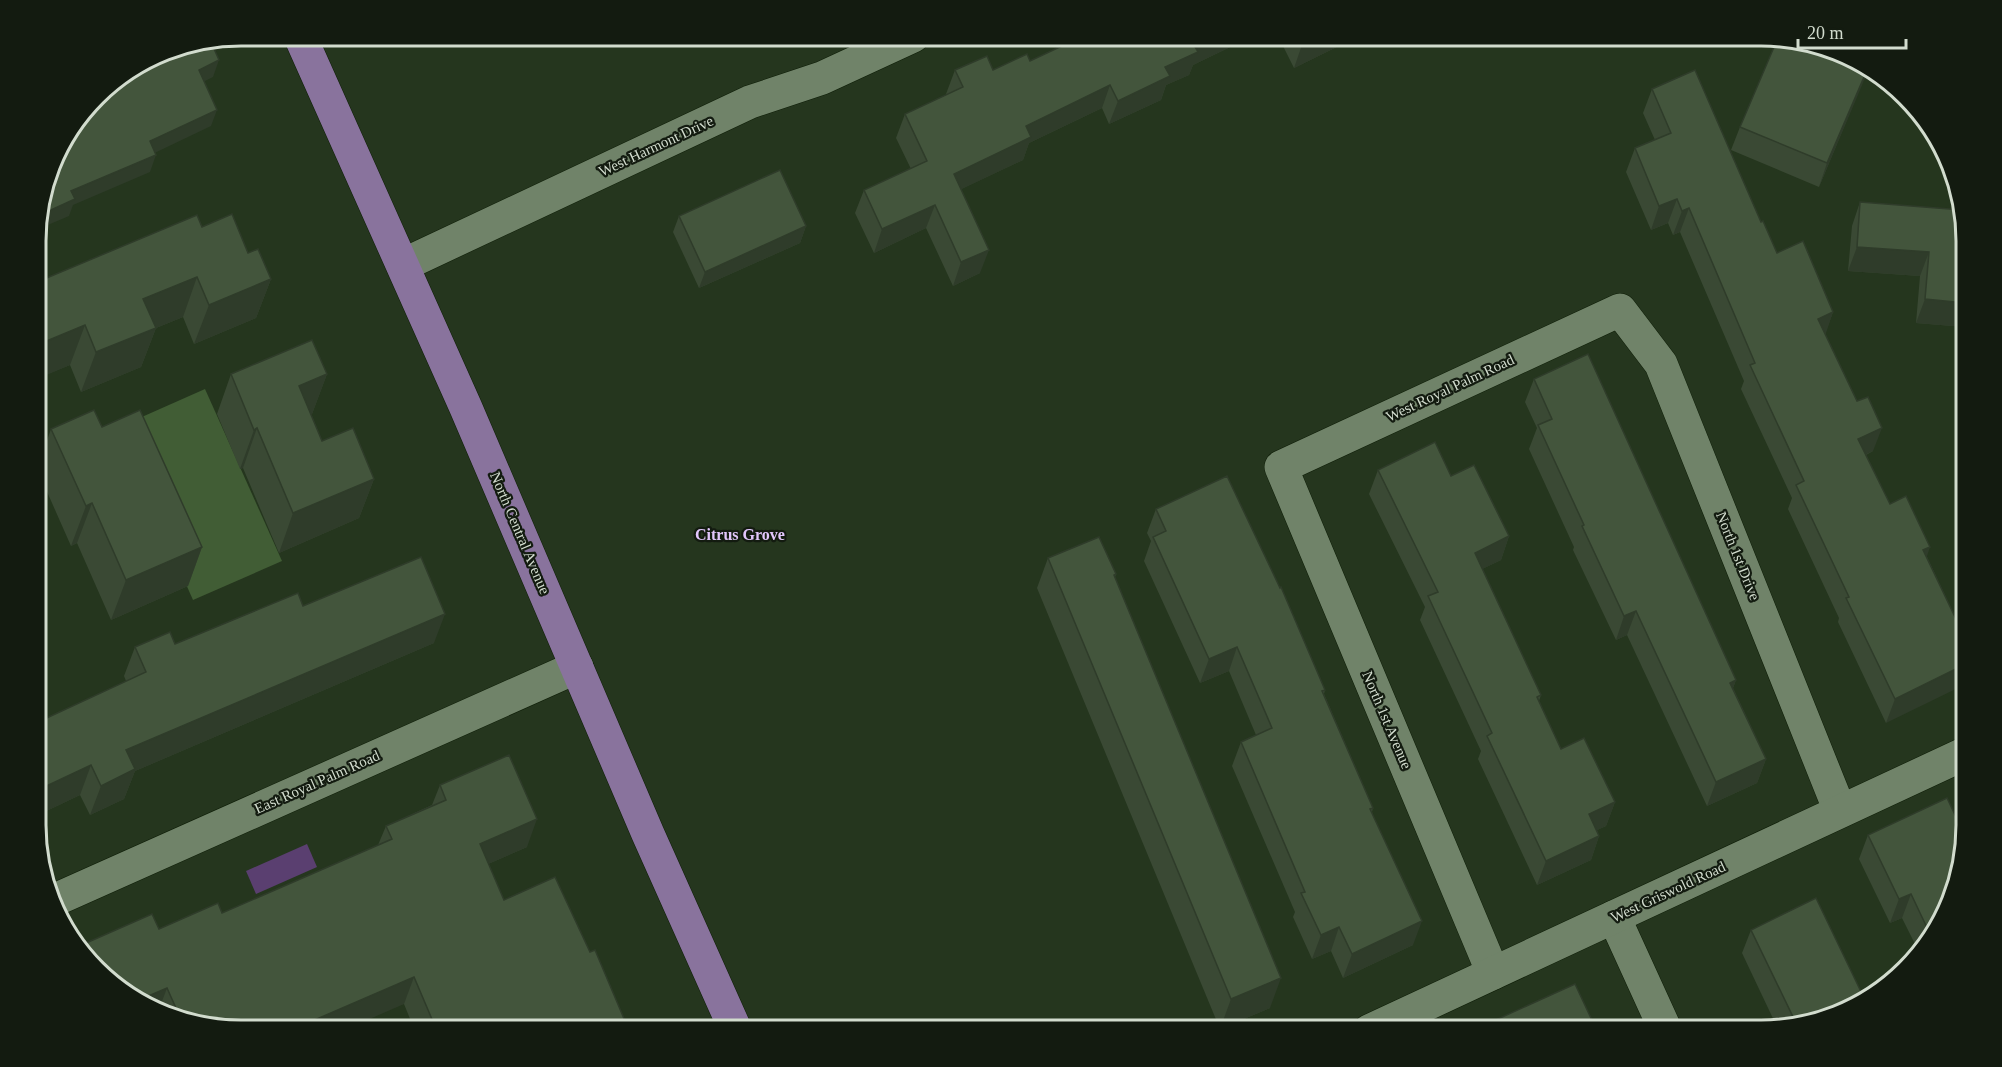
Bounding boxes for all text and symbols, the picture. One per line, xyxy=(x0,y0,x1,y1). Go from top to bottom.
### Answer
scale bar xyxy=(1798,12,1906,50)
text: 20 m xyxy=(1807,23,1844,43)
street label: West Harmont Drive xyxy=(596,112,716,180)
street label: West Royal Palm Road xyxy=(1384,351,1517,425)
street label: North Central Avenue xyxy=(487,469,553,597)
street label: North 1st Drive xyxy=(1713,509,1763,603)
district label: Citrus Grove xyxy=(695,526,785,543)
street label: North 1st Avenue xyxy=(1359,669,1415,772)
street label: East Royal Palm Road xyxy=(252,747,383,817)
street label: West Griswold Road xyxy=(1608,858,1728,926)

